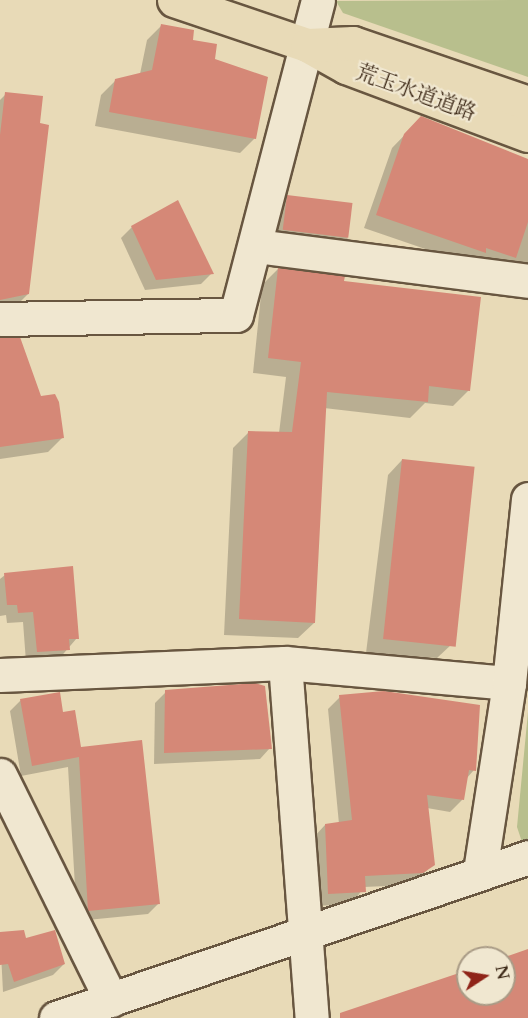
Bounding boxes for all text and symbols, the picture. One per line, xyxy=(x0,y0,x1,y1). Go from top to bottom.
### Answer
street label: 荒玉水道道路 xyxy=(352,60,480,126)
north arrow xyxy=(456,946,516,1006)
text: N xyxy=(489,964,514,982)

